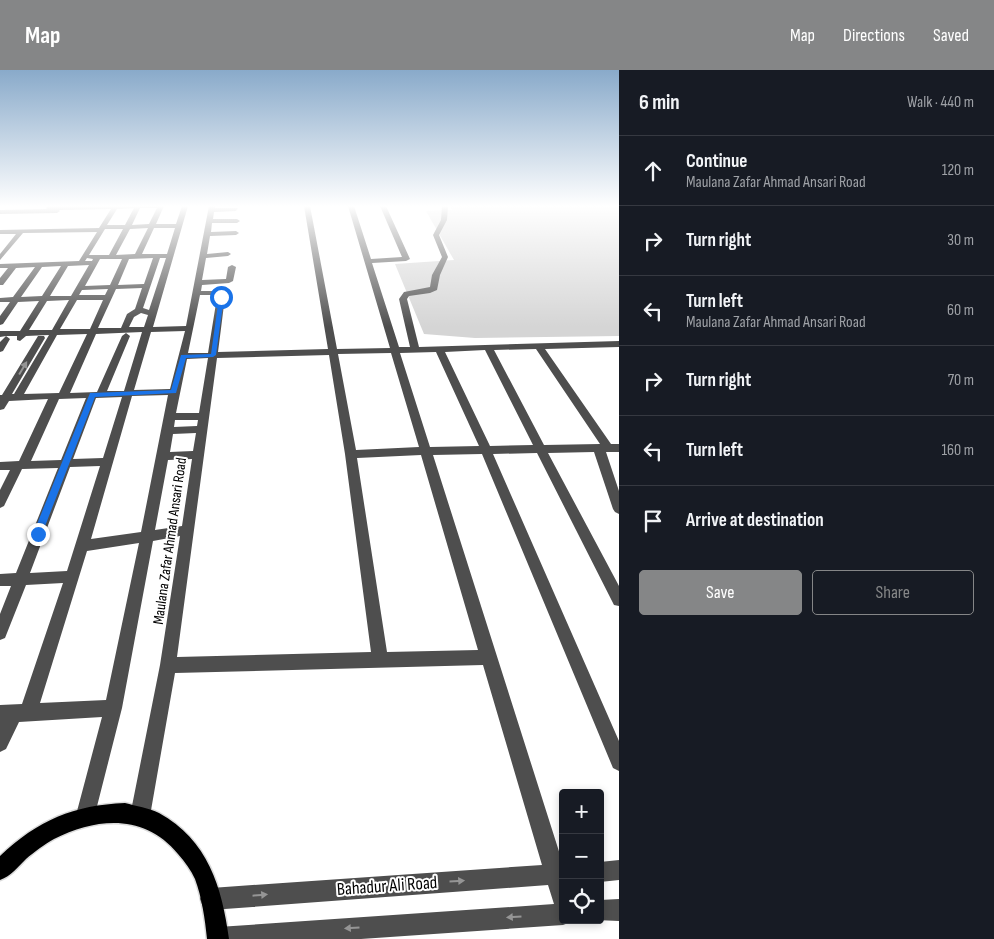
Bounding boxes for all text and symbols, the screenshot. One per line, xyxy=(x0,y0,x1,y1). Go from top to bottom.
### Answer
text: Map xyxy=(25,21,60,50)
text: Map xyxy=(790,25,815,46)
text: Directions xyxy=(843,25,905,46)
text: Saved xyxy=(933,25,969,46)
text: 6 min xyxy=(639,90,680,115)
text: Walk · 440 m xyxy=(907,93,974,112)
text: Continue xyxy=(686,150,747,173)
icon: ahead xyxy=(639,157,667,185)
text: 120 m xyxy=(942,161,974,180)
text: Maulana Zafar Ahmad Ansari Road xyxy=(686,173,866,192)
icon: right xyxy=(639,227,667,255)
text: Turn right xyxy=(686,229,751,252)
text: 30 m xyxy=(947,231,974,250)
route start xyxy=(210,286,233,309)
text: Turn left xyxy=(686,290,743,313)
icon: left xyxy=(639,297,667,325)
text: 60 m xyxy=(947,301,974,320)
text: Maulana Zafar Ahmad Ansari Road xyxy=(686,313,866,332)
one-way arrow xyxy=(19,361,28,374)
icon: right xyxy=(639,367,667,395)
text: Turn right xyxy=(686,369,751,392)
text: 70 m xyxy=(948,371,974,390)
icon: left xyxy=(639,437,667,465)
text: Turn left xyxy=(686,439,743,462)
text: 160 m xyxy=(941,441,974,460)
street label: Maulana Zafar Ahmad Ansari Road xyxy=(149,456,191,626)
icon: arrive xyxy=(639,507,667,535)
text: Arrive at destination xyxy=(686,509,824,532)
route end xyxy=(27,523,50,546)
button: Save xyxy=(639,570,802,615)
button: Share xyxy=(812,570,974,615)
map controls xyxy=(559,789,604,924)
button: + xyxy=(559,789,604,834)
button: − xyxy=(559,834,604,879)
street label: Bahadur Ali Road xyxy=(336,872,438,900)
one-way arrow xyxy=(449,877,465,885)
button: locate xyxy=(559,879,604,924)
one-way arrow xyxy=(252,890,268,898)
one-way arrow xyxy=(506,914,522,922)
one-way arrow xyxy=(344,925,360,933)

